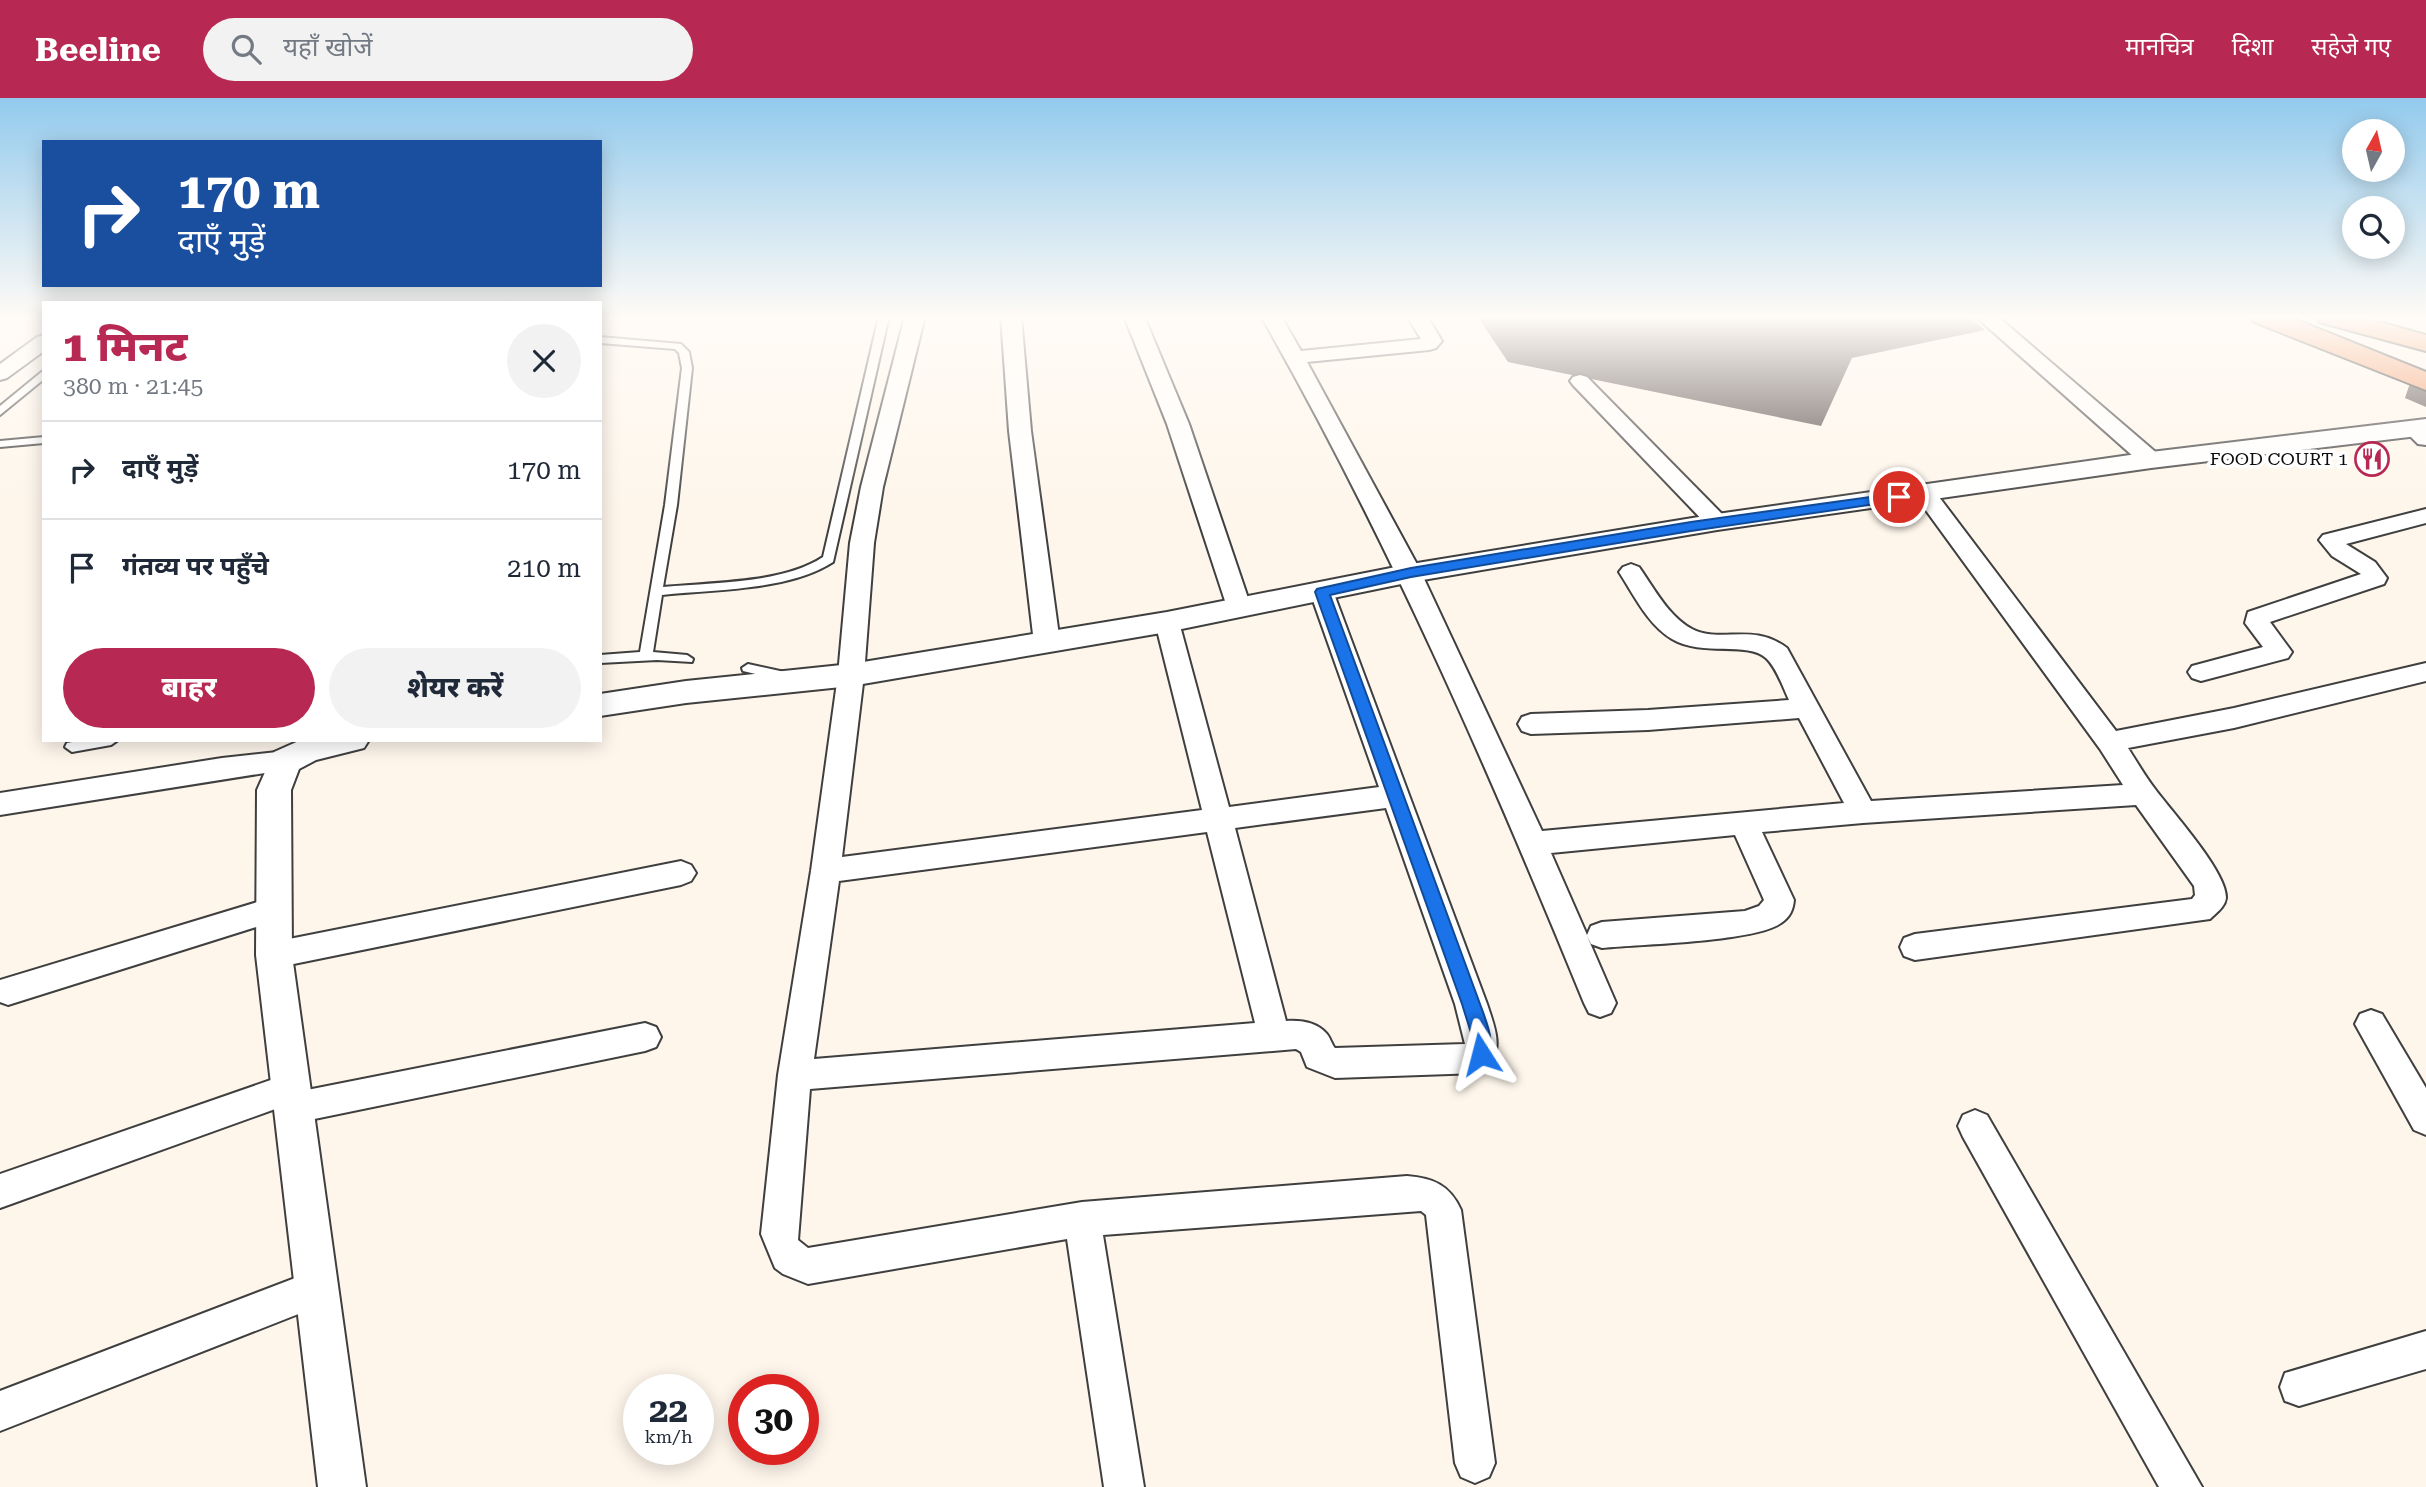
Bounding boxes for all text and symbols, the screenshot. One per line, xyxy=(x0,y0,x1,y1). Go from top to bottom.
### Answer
search box xyxy=(203,18,693,81)
text: Beeline xyxy=(35,30,161,69)
icon: search xyxy=(227,30,265,68)
text: यहाँ खोजें xyxy=(283,32,372,62)
text: मानचित्र xyxy=(2125,33,2194,61)
text: दिशा xyxy=(2232,33,2273,61)
text: सहेजे गए xyxy=(2311,33,2391,61)
north arrow xyxy=(2342,119,2404,182)
map controls xyxy=(2342,119,2405,259)
text: 170 m xyxy=(178,163,320,220)
icon: right xyxy=(63,168,154,259)
button: search xyxy=(2342,196,2405,259)
text: दाएँ मुड़ें xyxy=(178,222,265,260)
text: 1 मिनट xyxy=(63,322,188,371)
button: close xyxy=(507,324,581,398)
text: 380 m · 21:45 xyxy=(63,373,203,400)
restaurant icon: FOOD COURT 1 xyxy=(2353,440,2391,478)
place label: FOOD COURT 1 xyxy=(2210,448,2348,469)
icon: right xyxy=(63,451,101,489)
text: दाएँ मुड़ें xyxy=(122,453,198,483)
text: 170 m xyxy=(507,455,581,485)
pin xyxy=(1869,467,1929,527)
icon: arrive xyxy=(1880,478,1918,516)
icon: arrive xyxy=(63,549,101,587)
text: गंतव्य पर पहुँचे xyxy=(122,551,269,581)
text: 210 m xyxy=(507,553,581,583)
button: बाहर xyxy=(63,648,315,728)
button: शेयर करें xyxy=(329,648,581,728)
position arrow xyxy=(1444,1017,1518,1091)
speed limit sign: 30 xyxy=(728,1374,819,1465)
text: 22 xyxy=(649,1390,688,1431)
text: km/h xyxy=(644,1426,693,1447)

